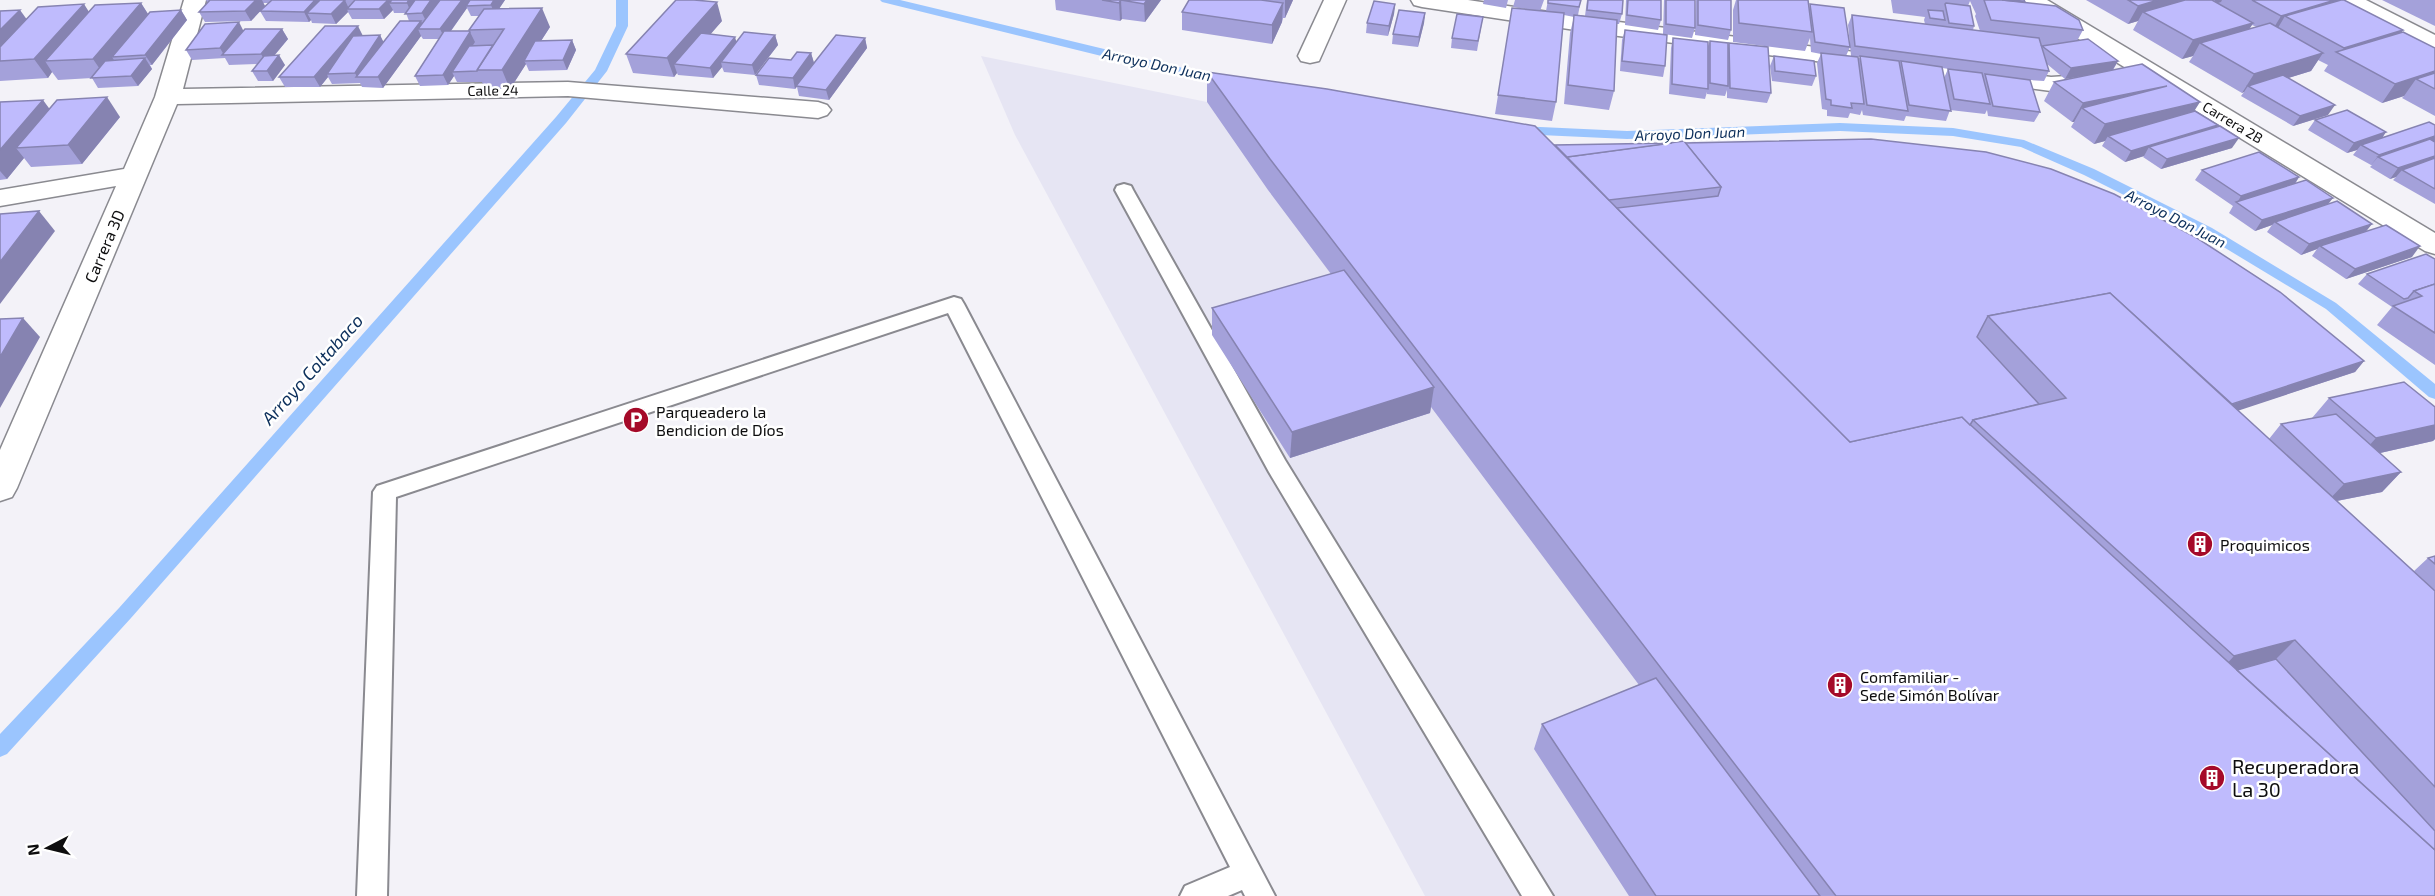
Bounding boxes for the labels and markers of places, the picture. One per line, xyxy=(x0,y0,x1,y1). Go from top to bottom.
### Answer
place label: Parqueadero la Bendicion de Díos xyxy=(656,402,784,439)
parking icon: Parqueadero la Bendicion de Díos xyxy=(621,405,651,435)
building icon: Proquimicos xyxy=(2185,529,2215,559)
place label: Proquimicos xyxy=(2220,535,2310,554)
place label: Comfamiliar - Sede Simón Bolívar xyxy=(1860,667,2000,704)
building icon: Comfamiliar - Sede Simón Bolívar xyxy=(1825,670,1855,700)
place label: Recuperadora La 30 xyxy=(2232,754,2359,801)
building icon: Recuperadora La 30 xyxy=(2197,763,2227,793)

